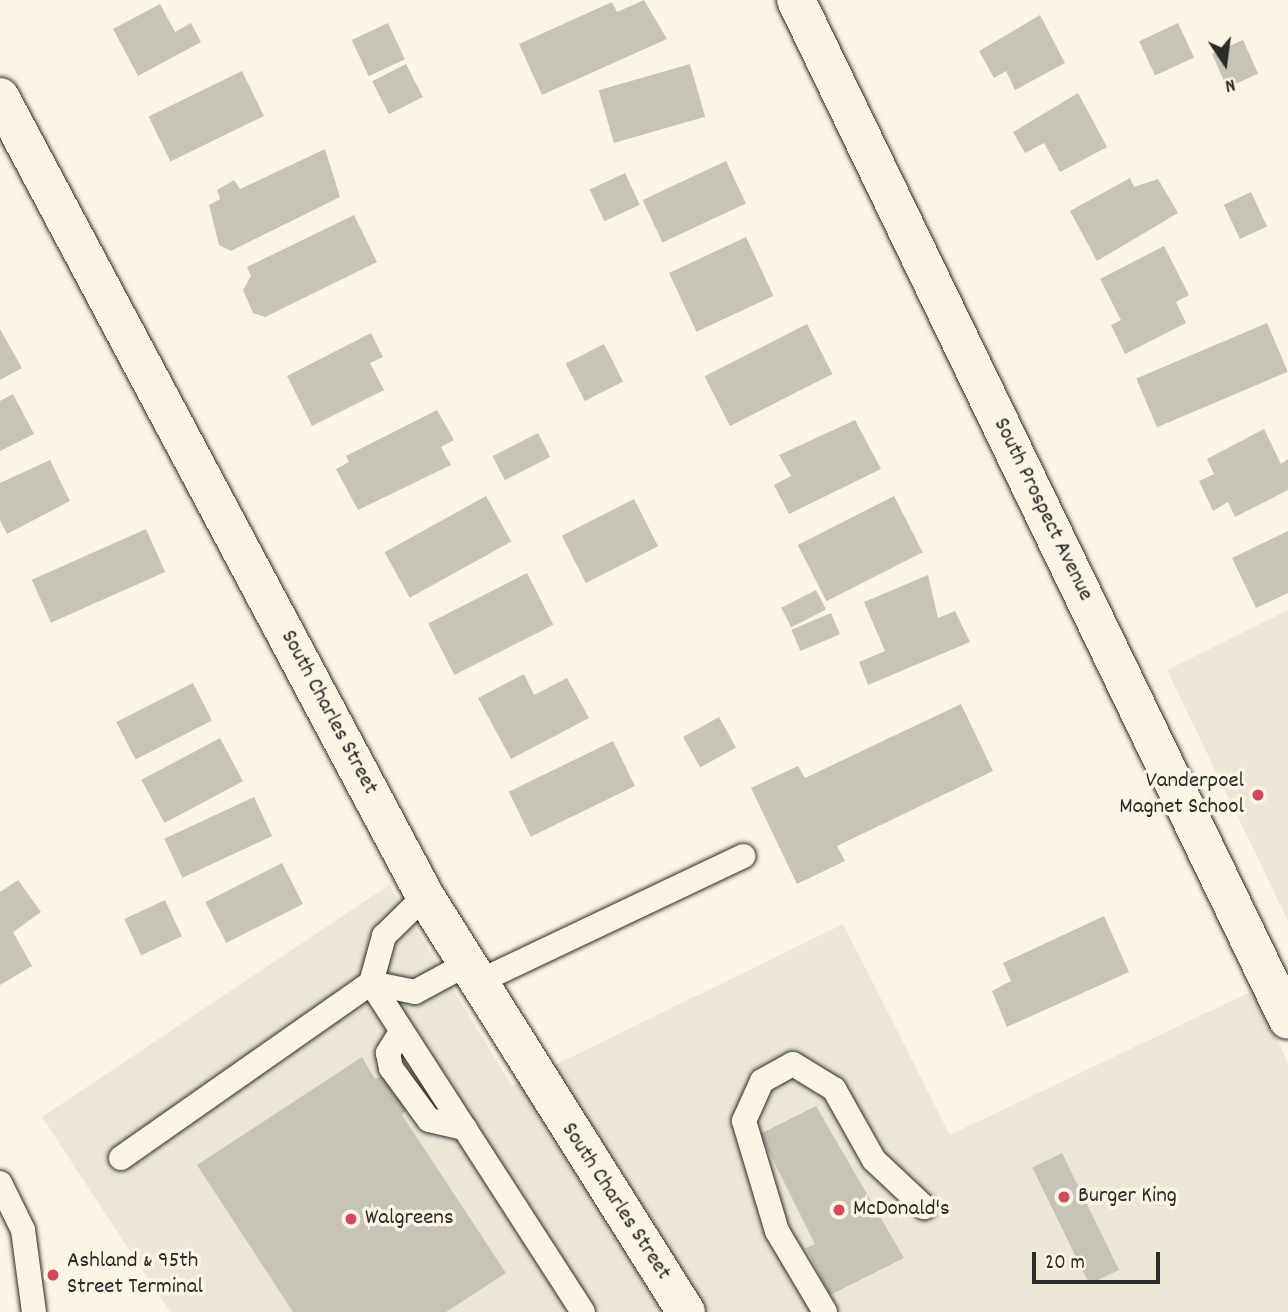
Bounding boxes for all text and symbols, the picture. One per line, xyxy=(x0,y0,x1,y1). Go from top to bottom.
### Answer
north arrow xyxy=(1190,28,1260,98)
text: N xyxy=(1222,70,1237,98)
street label: South Prospect Avenue xyxy=(986,414,1098,606)
street label: South Charles Street xyxy=(273,626,383,800)
place label: Vanderpoel Magnet School xyxy=(1119,768,1244,822)
marker: Vanderpoel Magnet School xyxy=(1250,787,1266,803)
street label: South Charles Street xyxy=(554,1118,676,1286)
place label: Burger King xyxy=(1078,1183,1177,1211)
marker: Burger King xyxy=(1056,1189,1072,1205)
place label: McDonald's xyxy=(853,1196,950,1224)
marker: McDonald's xyxy=(831,1202,847,1218)
place label: Walgreens xyxy=(365,1205,454,1233)
marker: Walgreens xyxy=(343,1211,359,1227)
scale bar xyxy=(1036,1238,1164,1282)
place label: Ashland & 95th Street Terminal xyxy=(67,1248,203,1302)
text: 20 m xyxy=(1045,1249,1085,1279)
marker: Ashland & 95th Street Terminal xyxy=(45,1267,61,1283)

